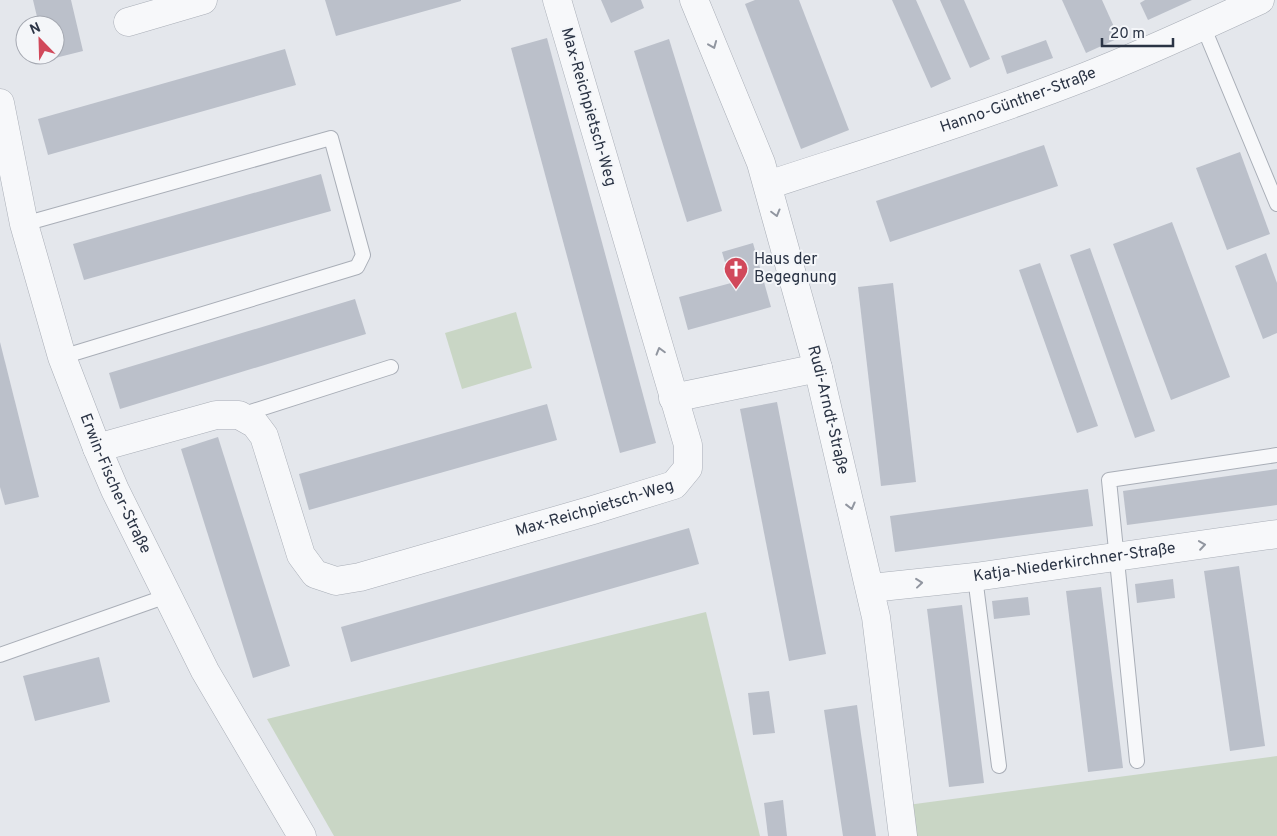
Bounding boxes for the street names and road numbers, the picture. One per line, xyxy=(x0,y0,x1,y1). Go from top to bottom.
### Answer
street label: Max-Reichpietsch-Weg xyxy=(556,25,620,189)
street label: Hanno-Günther-Straße xyxy=(938,63,1099,138)
street label: Rudi-Arndt-Straße xyxy=(802,343,852,476)
street label: Erwin-Fischer-Straße xyxy=(75,411,155,557)
street label: Max-Reichpietsch-Weg xyxy=(513,476,676,542)
street label: Katja-Niederkirchner-Straße xyxy=(972,539,1177,587)

